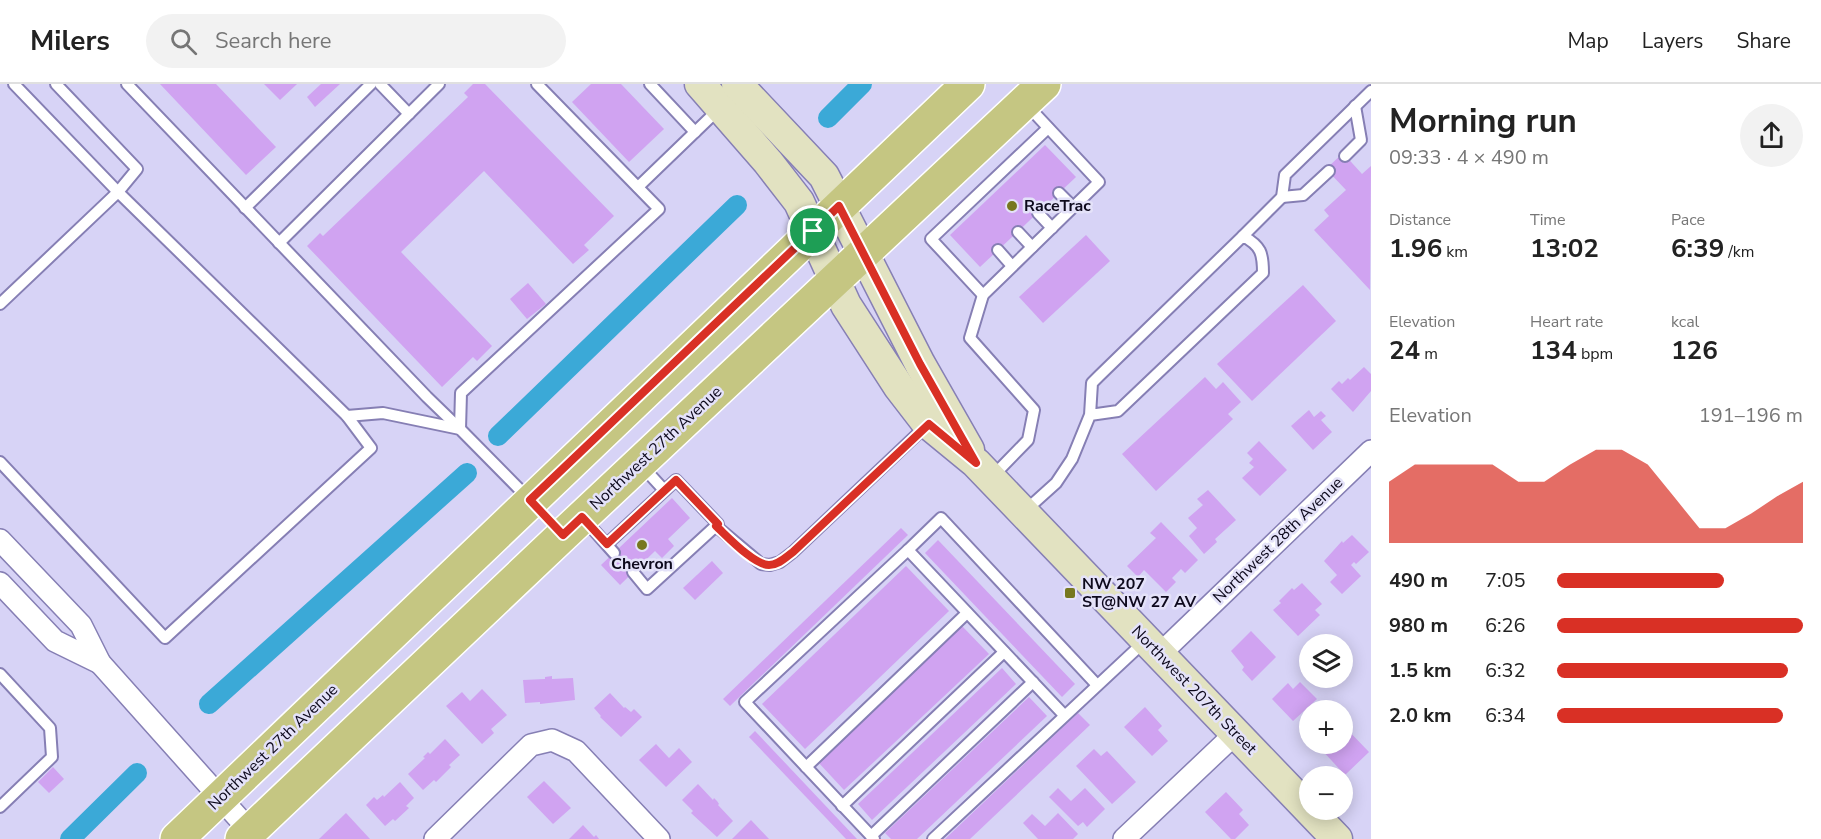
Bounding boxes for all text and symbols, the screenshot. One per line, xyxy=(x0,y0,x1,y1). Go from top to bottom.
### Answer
search box xyxy=(146,14,566,68)
text: Milers xyxy=(30,22,110,60)
icon: search xyxy=(167,25,200,58)
text: Search here xyxy=(215,26,332,56)
text: Map xyxy=(1567,27,1609,55)
text: Layers xyxy=(1642,27,1703,55)
text: Share xyxy=(1736,27,1791,55)
text: Morning run xyxy=(1389,99,1577,144)
button: share xyxy=(1740,104,1803,167)
text: 09:33 · 4 × 490 m xyxy=(1389,144,1549,171)
place label: RaceTrac xyxy=(1024,195,1091,217)
marker: RaceTrac xyxy=(1005,199,1019,213)
pin xyxy=(787,205,838,256)
text: Distance xyxy=(1389,209,1451,231)
text: Time xyxy=(1530,209,1566,231)
text: Pace xyxy=(1671,209,1705,231)
icon: arrive xyxy=(796,214,829,247)
text: 1.96 xyxy=(1389,231,1442,266)
text: 13:02 xyxy=(1530,231,1599,266)
text: 6:39 xyxy=(1671,231,1724,266)
text: km xyxy=(1442,241,1468,263)
text: /km xyxy=(1724,241,1755,263)
text: Elevation xyxy=(1389,311,1455,333)
text: Heart rate xyxy=(1530,311,1603,333)
text: kcal xyxy=(1671,311,1699,333)
text: 24 xyxy=(1389,333,1420,368)
text: 134 xyxy=(1530,333,1577,368)
text: 126 xyxy=(1671,333,1718,368)
text: m xyxy=(1420,343,1438,365)
text: bpm xyxy=(1577,343,1613,365)
street label: Northwest 27th Avenue xyxy=(585,381,727,515)
text: Elevation xyxy=(1389,402,1472,429)
text: 191–196 m xyxy=(1699,402,1803,429)
street label: Northwest 28th Avenue xyxy=(1208,472,1348,608)
marker: Chevron xyxy=(635,538,649,552)
place label: Chevron xyxy=(611,553,673,575)
text: 490 m xyxy=(1389,567,1448,594)
text: 7:05 xyxy=(1485,567,1526,594)
place label: NW 207 ST@NW 27 AV xyxy=(1082,573,1197,613)
marker: NW 207 ST@NW 27 AV xyxy=(1063,586,1077,600)
text: 980 m xyxy=(1389,612,1448,639)
text: 6:26 xyxy=(1485,612,1526,639)
street label: Northwest 207th Street xyxy=(1126,621,1262,760)
map controls xyxy=(1299,634,1353,820)
button: layers xyxy=(1299,634,1353,688)
text: 1.5 km xyxy=(1389,657,1452,684)
text: 6:32 xyxy=(1485,657,1526,684)
street label: Northwest 27th Avenue xyxy=(203,679,343,815)
button: + xyxy=(1299,700,1353,754)
text: 2.0 km xyxy=(1389,702,1452,729)
text: 6:34 xyxy=(1485,702,1526,729)
button: − xyxy=(1299,766,1353,820)

